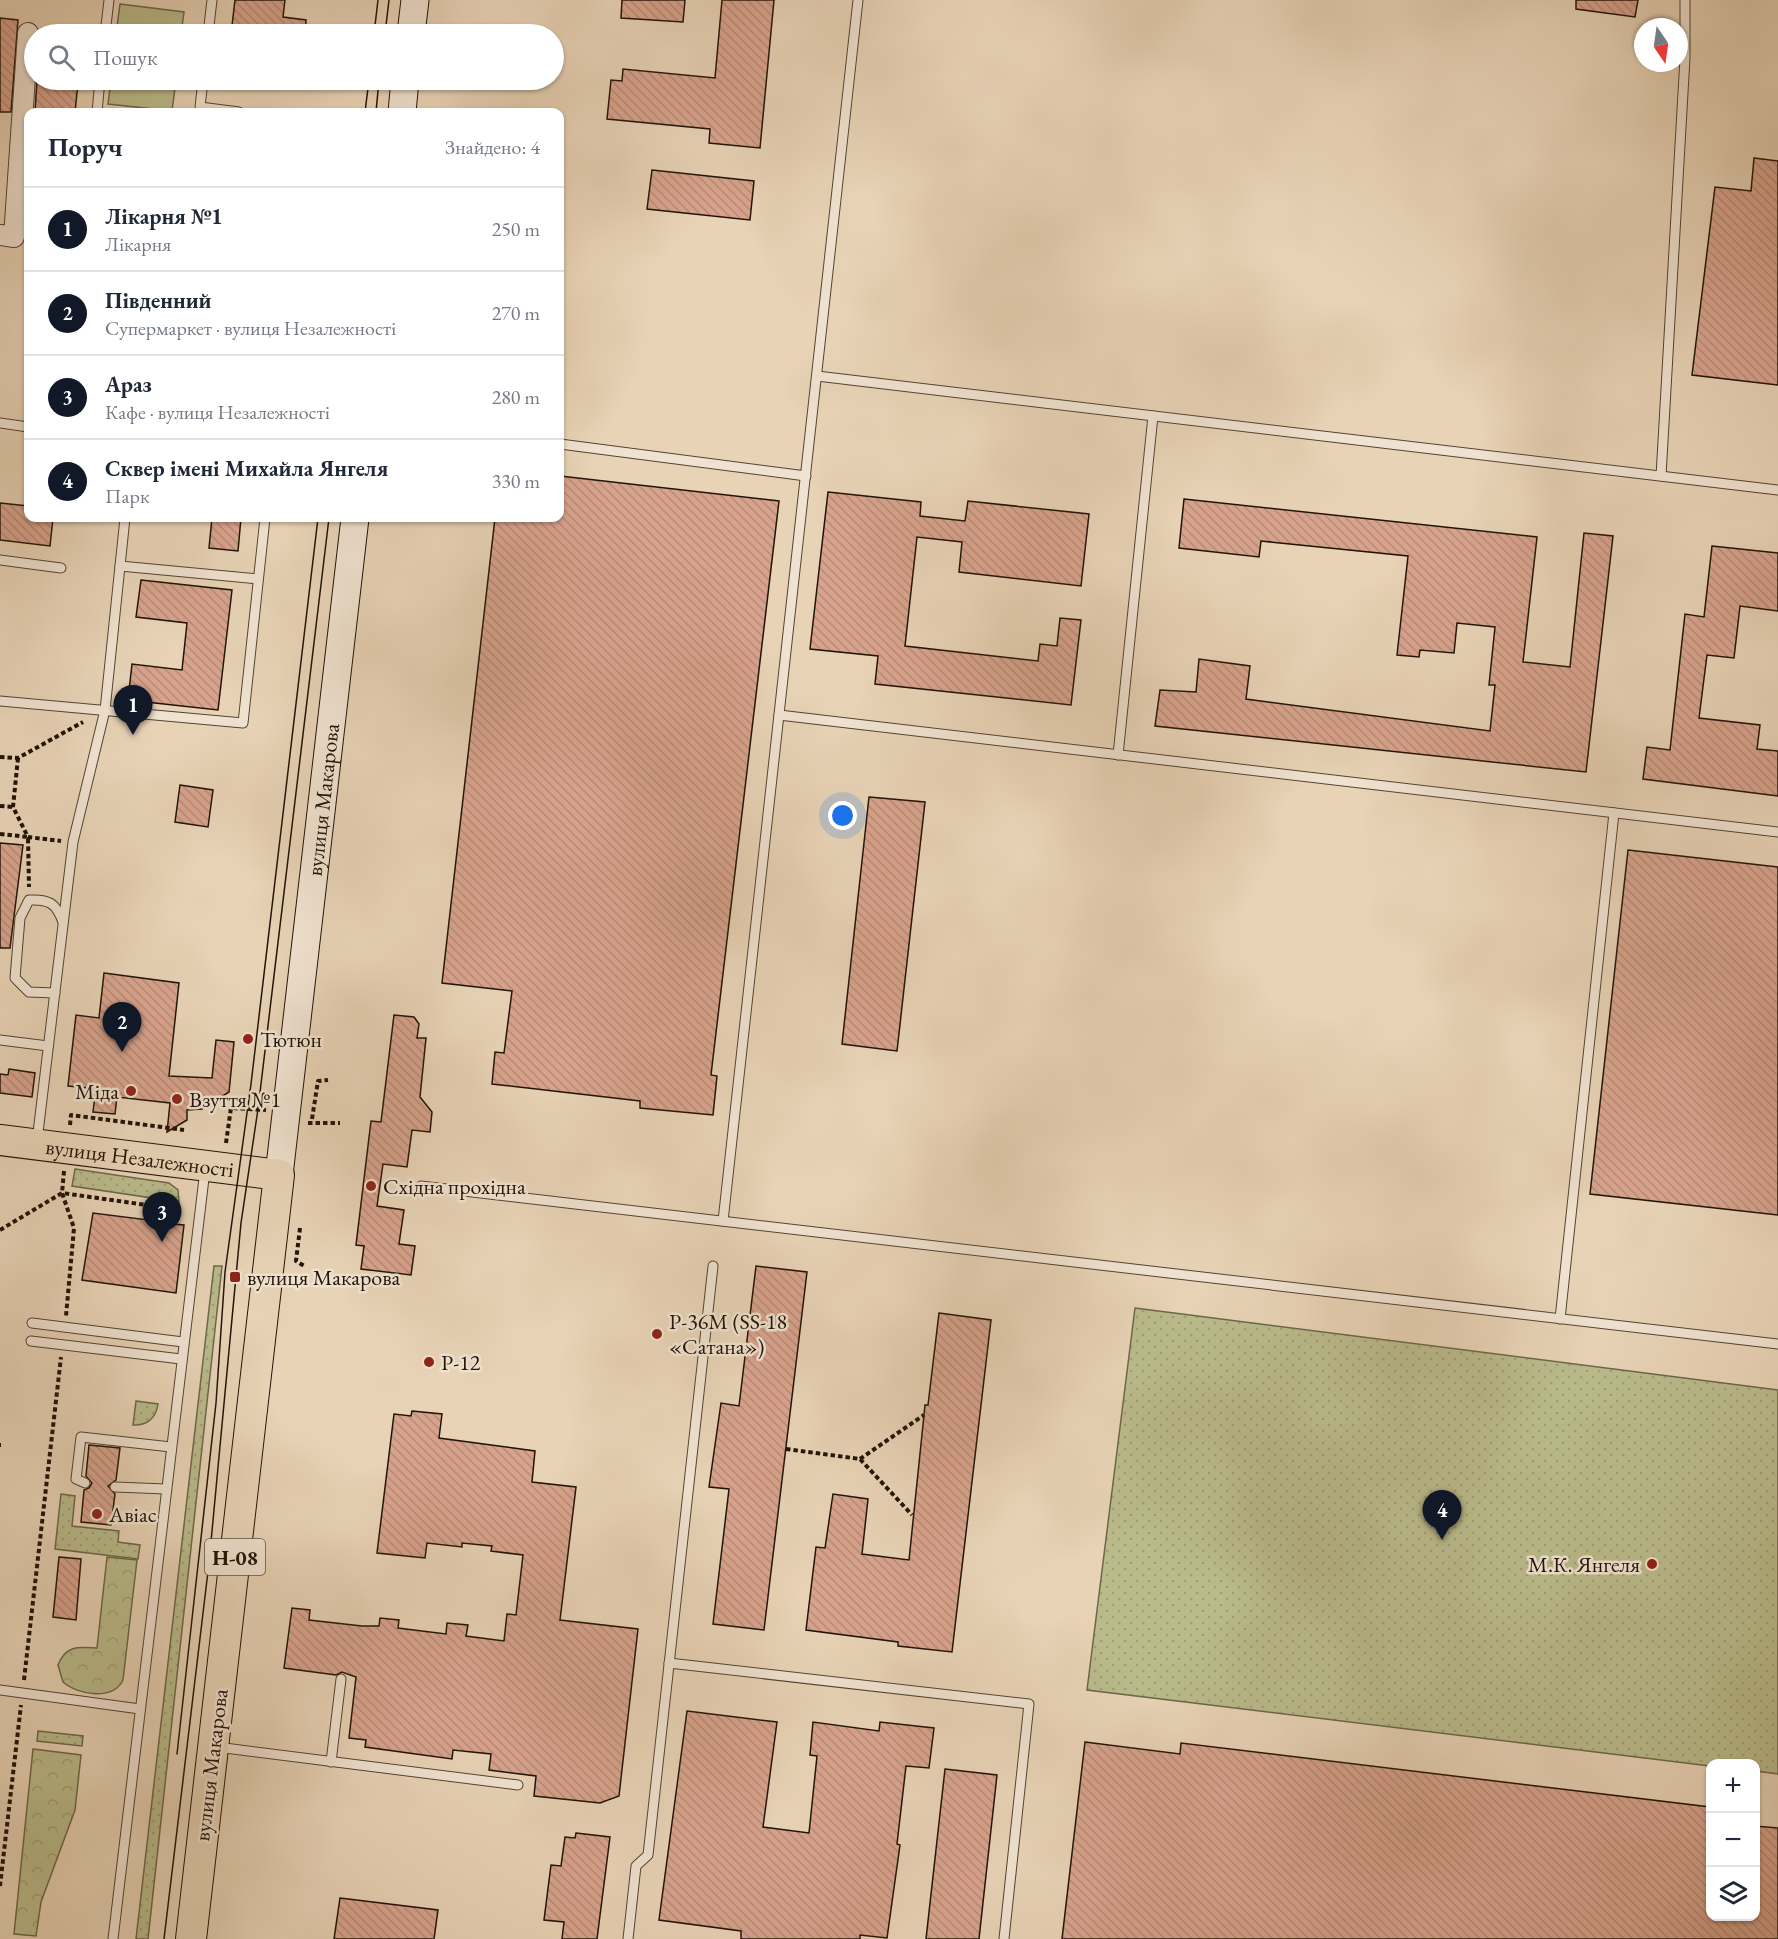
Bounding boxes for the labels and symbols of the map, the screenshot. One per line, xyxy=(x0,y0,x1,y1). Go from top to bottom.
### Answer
north arrow xyxy=(1634,18,1688,72)
pin: 1 xyxy=(114,686,152,735)
street label: вулиця Макарова xyxy=(299,721,346,877)
your location xyxy=(828,801,857,830)
pin: 2 xyxy=(102,1002,142,1052)
place label: Тютюн xyxy=(260,1025,322,1054)
marker: Тютюн xyxy=(241,1032,255,1046)
place label: Міда xyxy=(75,1077,119,1106)
marker: Міда xyxy=(124,1084,138,1098)
place label: Взуття №1 xyxy=(189,1085,281,1114)
marker: Взуття №1 xyxy=(170,1092,184,1106)
street label: вулиця Незалежності xyxy=(44,1131,236,1184)
place label: Східна прохідна xyxy=(383,1172,526,1201)
marker: Східна прохідна xyxy=(364,1179,378,1193)
pin: 3 xyxy=(142,1192,182,1242)
place label: вулиця Макарова xyxy=(247,1263,401,1292)
marker: вулиця Макарова xyxy=(228,1270,242,1284)
place label: Р-36М (SS-18 «Сатана») xyxy=(669,1307,787,1361)
marker: Р-36М (SS-18 «Сатана») xyxy=(650,1327,664,1341)
place label: Р-12 xyxy=(441,1348,481,1377)
marker: Р-12 xyxy=(422,1355,436,1369)
pin: 4 xyxy=(1422,1490,1462,1540)
place label: Авіас xyxy=(108,1500,157,1529)
marker: Авіас xyxy=(90,1507,104,1521)
road number: Н-08 xyxy=(205,1539,265,1575)
place label: М.К. Янгеля xyxy=(1528,1550,1640,1579)
marker: М.К. Янгеля xyxy=(1645,1557,1659,1571)
street label: вулиця Макарова xyxy=(187,1687,235,1843)

